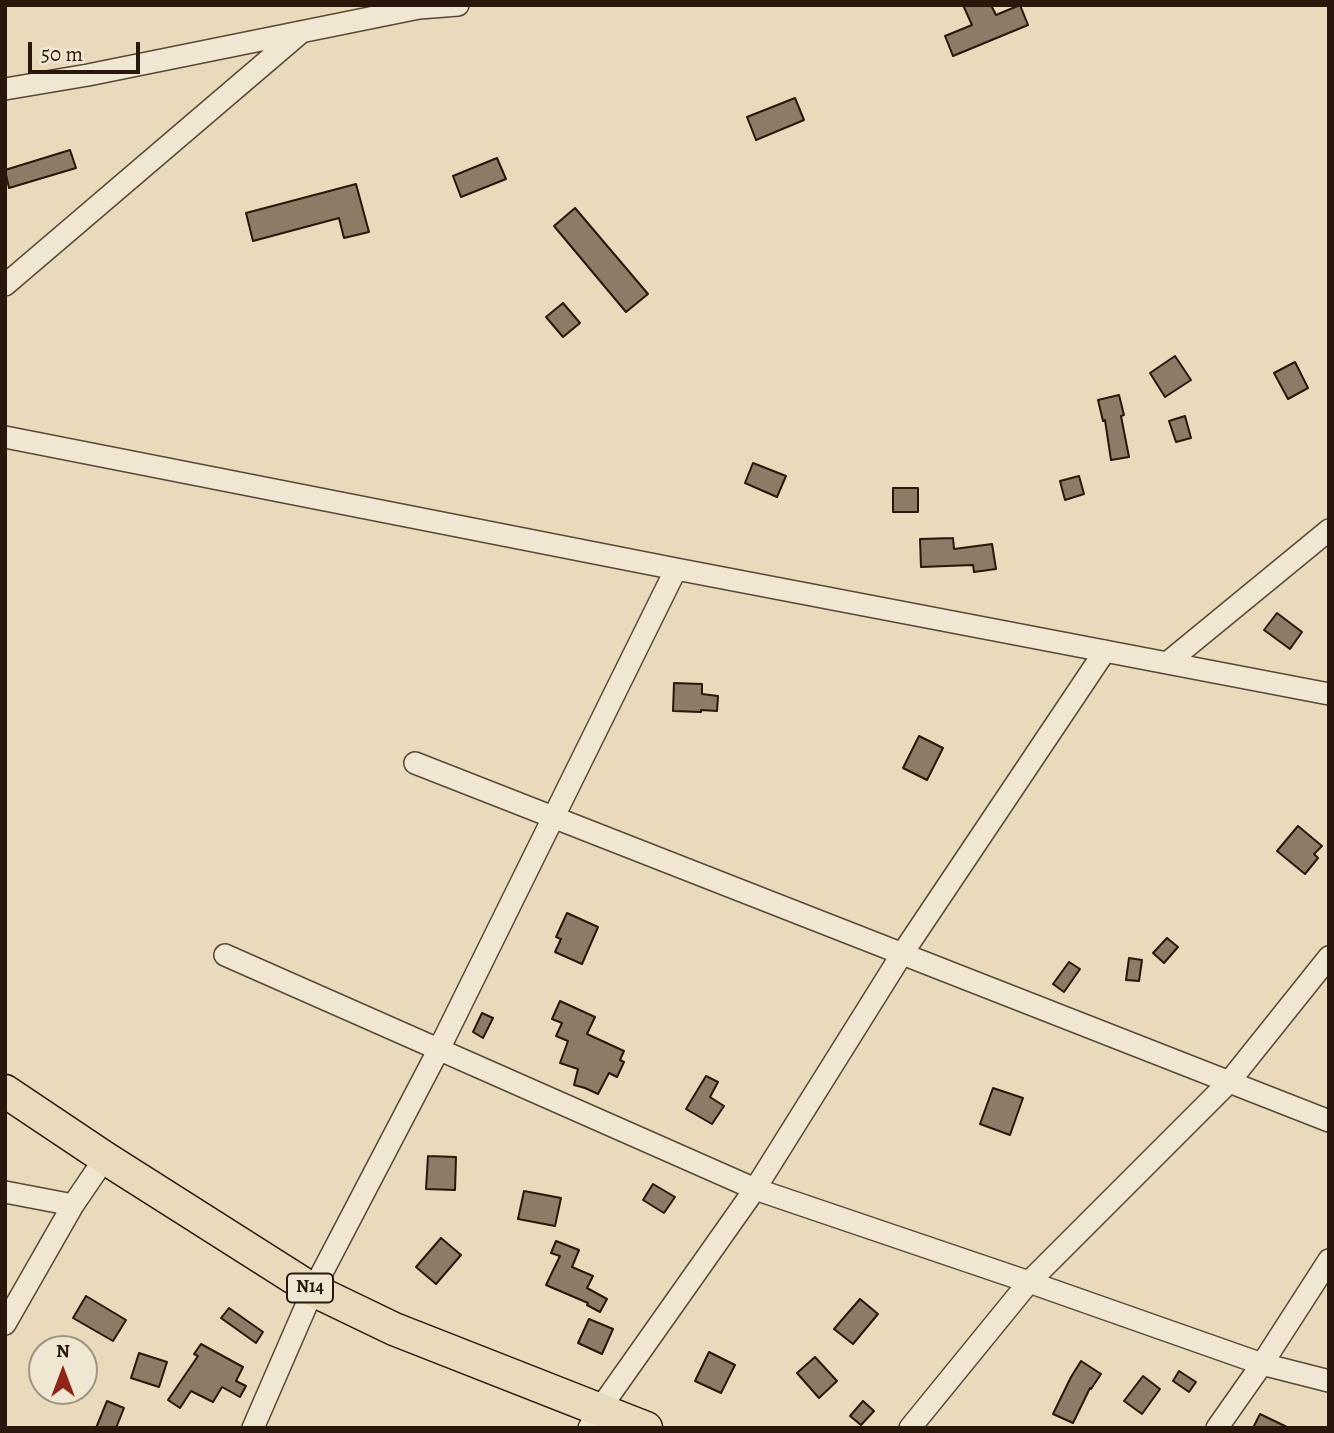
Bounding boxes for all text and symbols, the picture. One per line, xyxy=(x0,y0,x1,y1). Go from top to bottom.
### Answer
scale bar xyxy=(32,28,144,72)
text: 50 m xyxy=(41,40,83,68)
road number: N14 xyxy=(287,1274,333,1302)
north arrow xyxy=(28,1335,98,1405)
text: N xyxy=(56,1338,70,1364)

